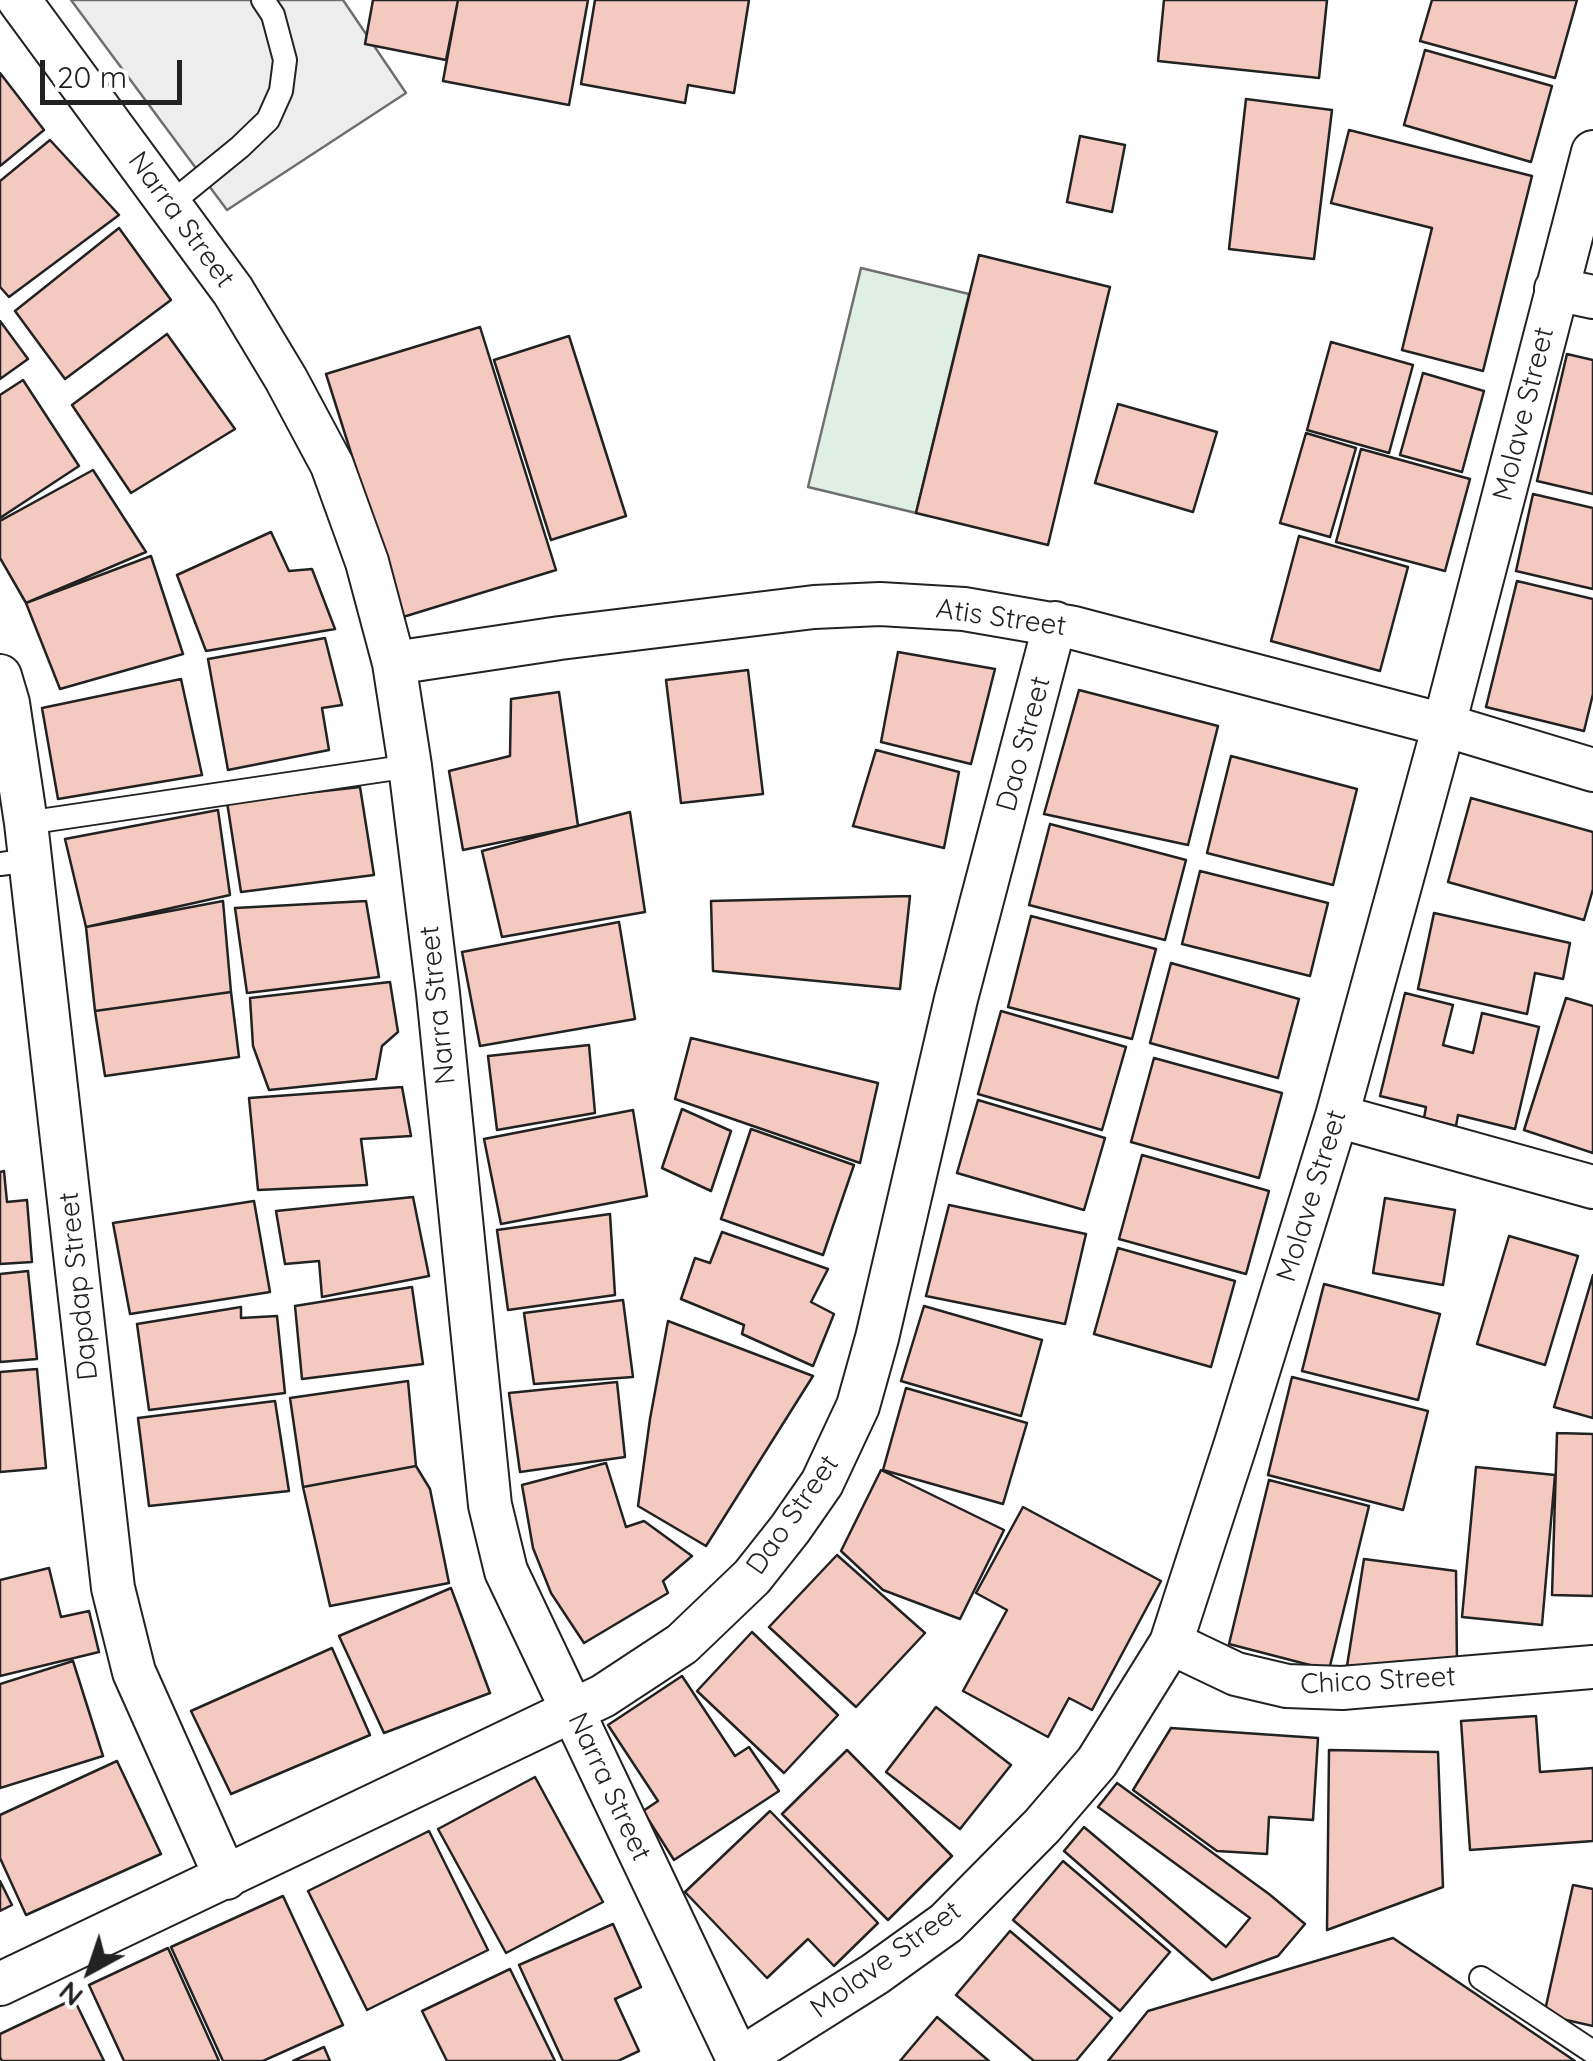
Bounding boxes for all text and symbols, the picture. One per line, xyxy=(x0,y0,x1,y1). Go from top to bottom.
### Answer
scale bar xyxy=(45,40,188,102)
text: 20 m xyxy=(57,58,127,96)
street label: Narra Street xyxy=(120,146,242,294)
street label: Molave Street xyxy=(1486,324,1562,504)
street label: Atis Street xyxy=(934,592,1068,644)
street label: Dao Street xyxy=(990,673,1058,815)
street label: Narra Street xyxy=(413,924,463,1086)
street label: Molave Street xyxy=(1270,1106,1354,1286)
street label: Dapdap Street xyxy=(52,1190,106,1382)
street label: Dao Street xyxy=(740,1449,846,1581)
street label: Chico Street xyxy=(1299,1660,1457,1702)
street label: Narra Street xyxy=(560,1708,658,1866)
street label: Molave Street xyxy=(804,1894,968,2026)
north arrow xyxy=(40,1921,140,2021)
text: N xyxy=(51,1974,90,2014)

